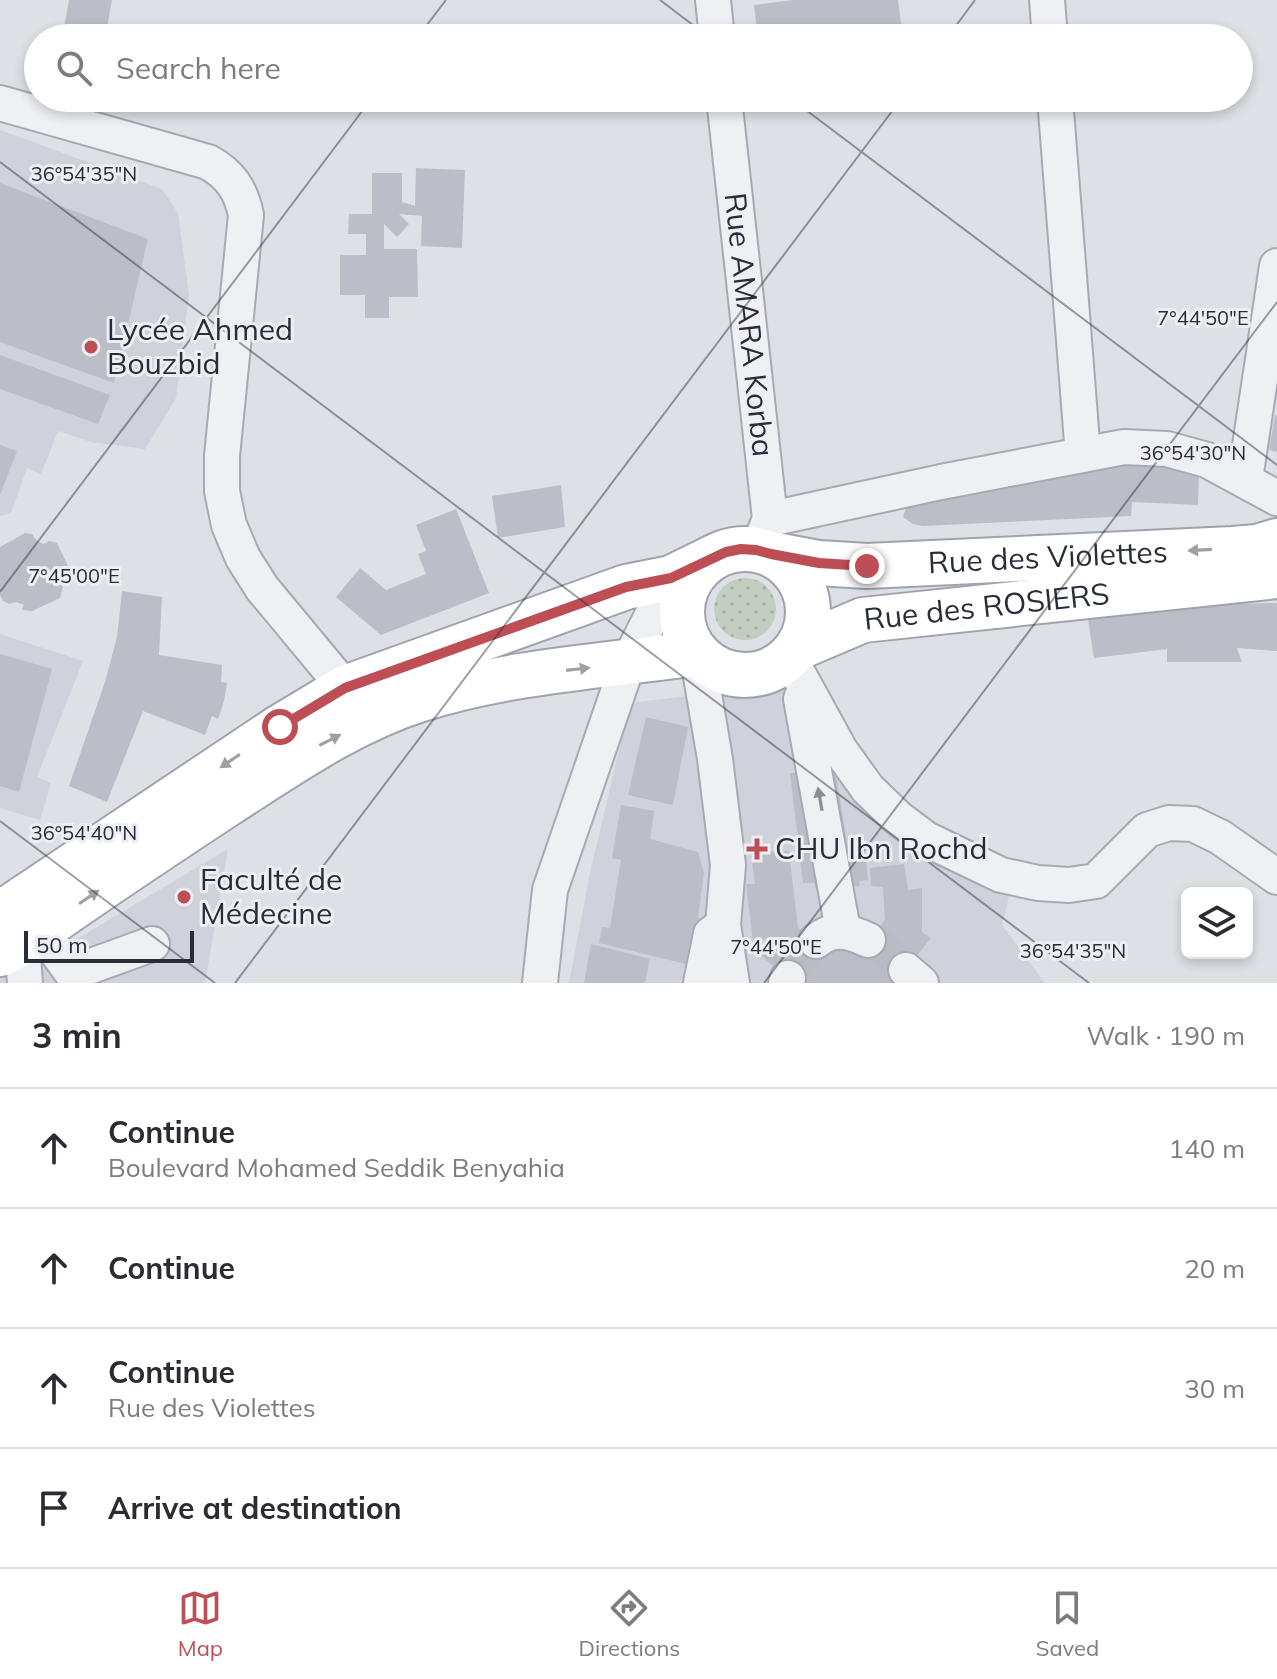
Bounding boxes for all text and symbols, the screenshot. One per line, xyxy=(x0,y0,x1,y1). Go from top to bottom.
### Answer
search box xyxy=(24,24,1253,112)
icon: search xyxy=(52,46,96,90)
text: Search here xyxy=(116,49,281,87)
text: 36°54'35"N xyxy=(31,161,137,186)
street label: Rue AMARA Korba xyxy=(716,191,783,458)
text: 7°44'50"E xyxy=(1157,305,1249,330)
place label: Lycée Ahmed Bouzbid xyxy=(107,310,293,382)
marker: Lycée Ahmed Bouzbid xyxy=(82,338,100,356)
text: 36°54'30"N xyxy=(1140,440,1246,465)
street label: Rue des Violettes xyxy=(927,532,1168,581)
one-way arrow xyxy=(1187,544,1212,557)
route end xyxy=(849,548,885,584)
text: 7°45'00"E xyxy=(28,563,120,588)
street label: Rue des ROSIERS xyxy=(862,574,1111,638)
one-way arrow xyxy=(566,662,591,675)
route start xyxy=(262,709,298,745)
one-way arrow xyxy=(319,734,342,747)
one-way arrow xyxy=(219,753,240,768)
one-way arrow xyxy=(813,786,825,811)
text: 36°54'40"N xyxy=(31,820,137,845)
place label: CHU Ibn Rochd xyxy=(775,829,987,867)
marker: CHU Ibn Rochd xyxy=(746,838,768,860)
place label: Faculté de Médecine xyxy=(200,860,342,932)
map controls xyxy=(1181,887,1253,959)
button: layers xyxy=(1181,887,1253,959)
marker: Faculté de Médecine xyxy=(175,888,193,906)
one-way arrow xyxy=(78,890,99,905)
scale bar xyxy=(24,927,194,963)
text: 50 m xyxy=(36,931,87,959)
text: 7°44'50"E xyxy=(730,934,822,959)
text: 36°54'35"N xyxy=(1020,938,1126,963)
text: 3 min xyxy=(32,1014,122,1057)
text: Walk · 190 m xyxy=(1086,1019,1245,1052)
text: Continue xyxy=(108,1113,235,1151)
icon: ahead xyxy=(32,1126,76,1170)
text: 140 m xyxy=(1169,1132,1245,1165)
text: Boulevard Mohamed Seddik Benyahia xyxy=(108,1151,565,1184)
icon: ahead xyxy=(32,1246,76,1290)
text: Continue xyxy=(108,1249,235,1287)
text: 20 m xyxy=(1184,1252,1245,1285)
text: Continue xyxy=(108,1353,235,1391)
icon: ahead xyxy=(32,1366,76,1410)
text: 30 m xyxy=(1184,1372,1245,1405)
text: Rue des Violettes xyxy=(108,1391,316,1424)
icon: arrive xyxy=(32,1486,76,1530)
text: Arrive at destination xyxy=(108,1489,402,1527)
tab: Map xyxy=(178,1586,223,1662)
tab: Directions xyxy=(579,1586,680,1662)
tab: Saved xyxy=(1036,1586,1099,1662)

